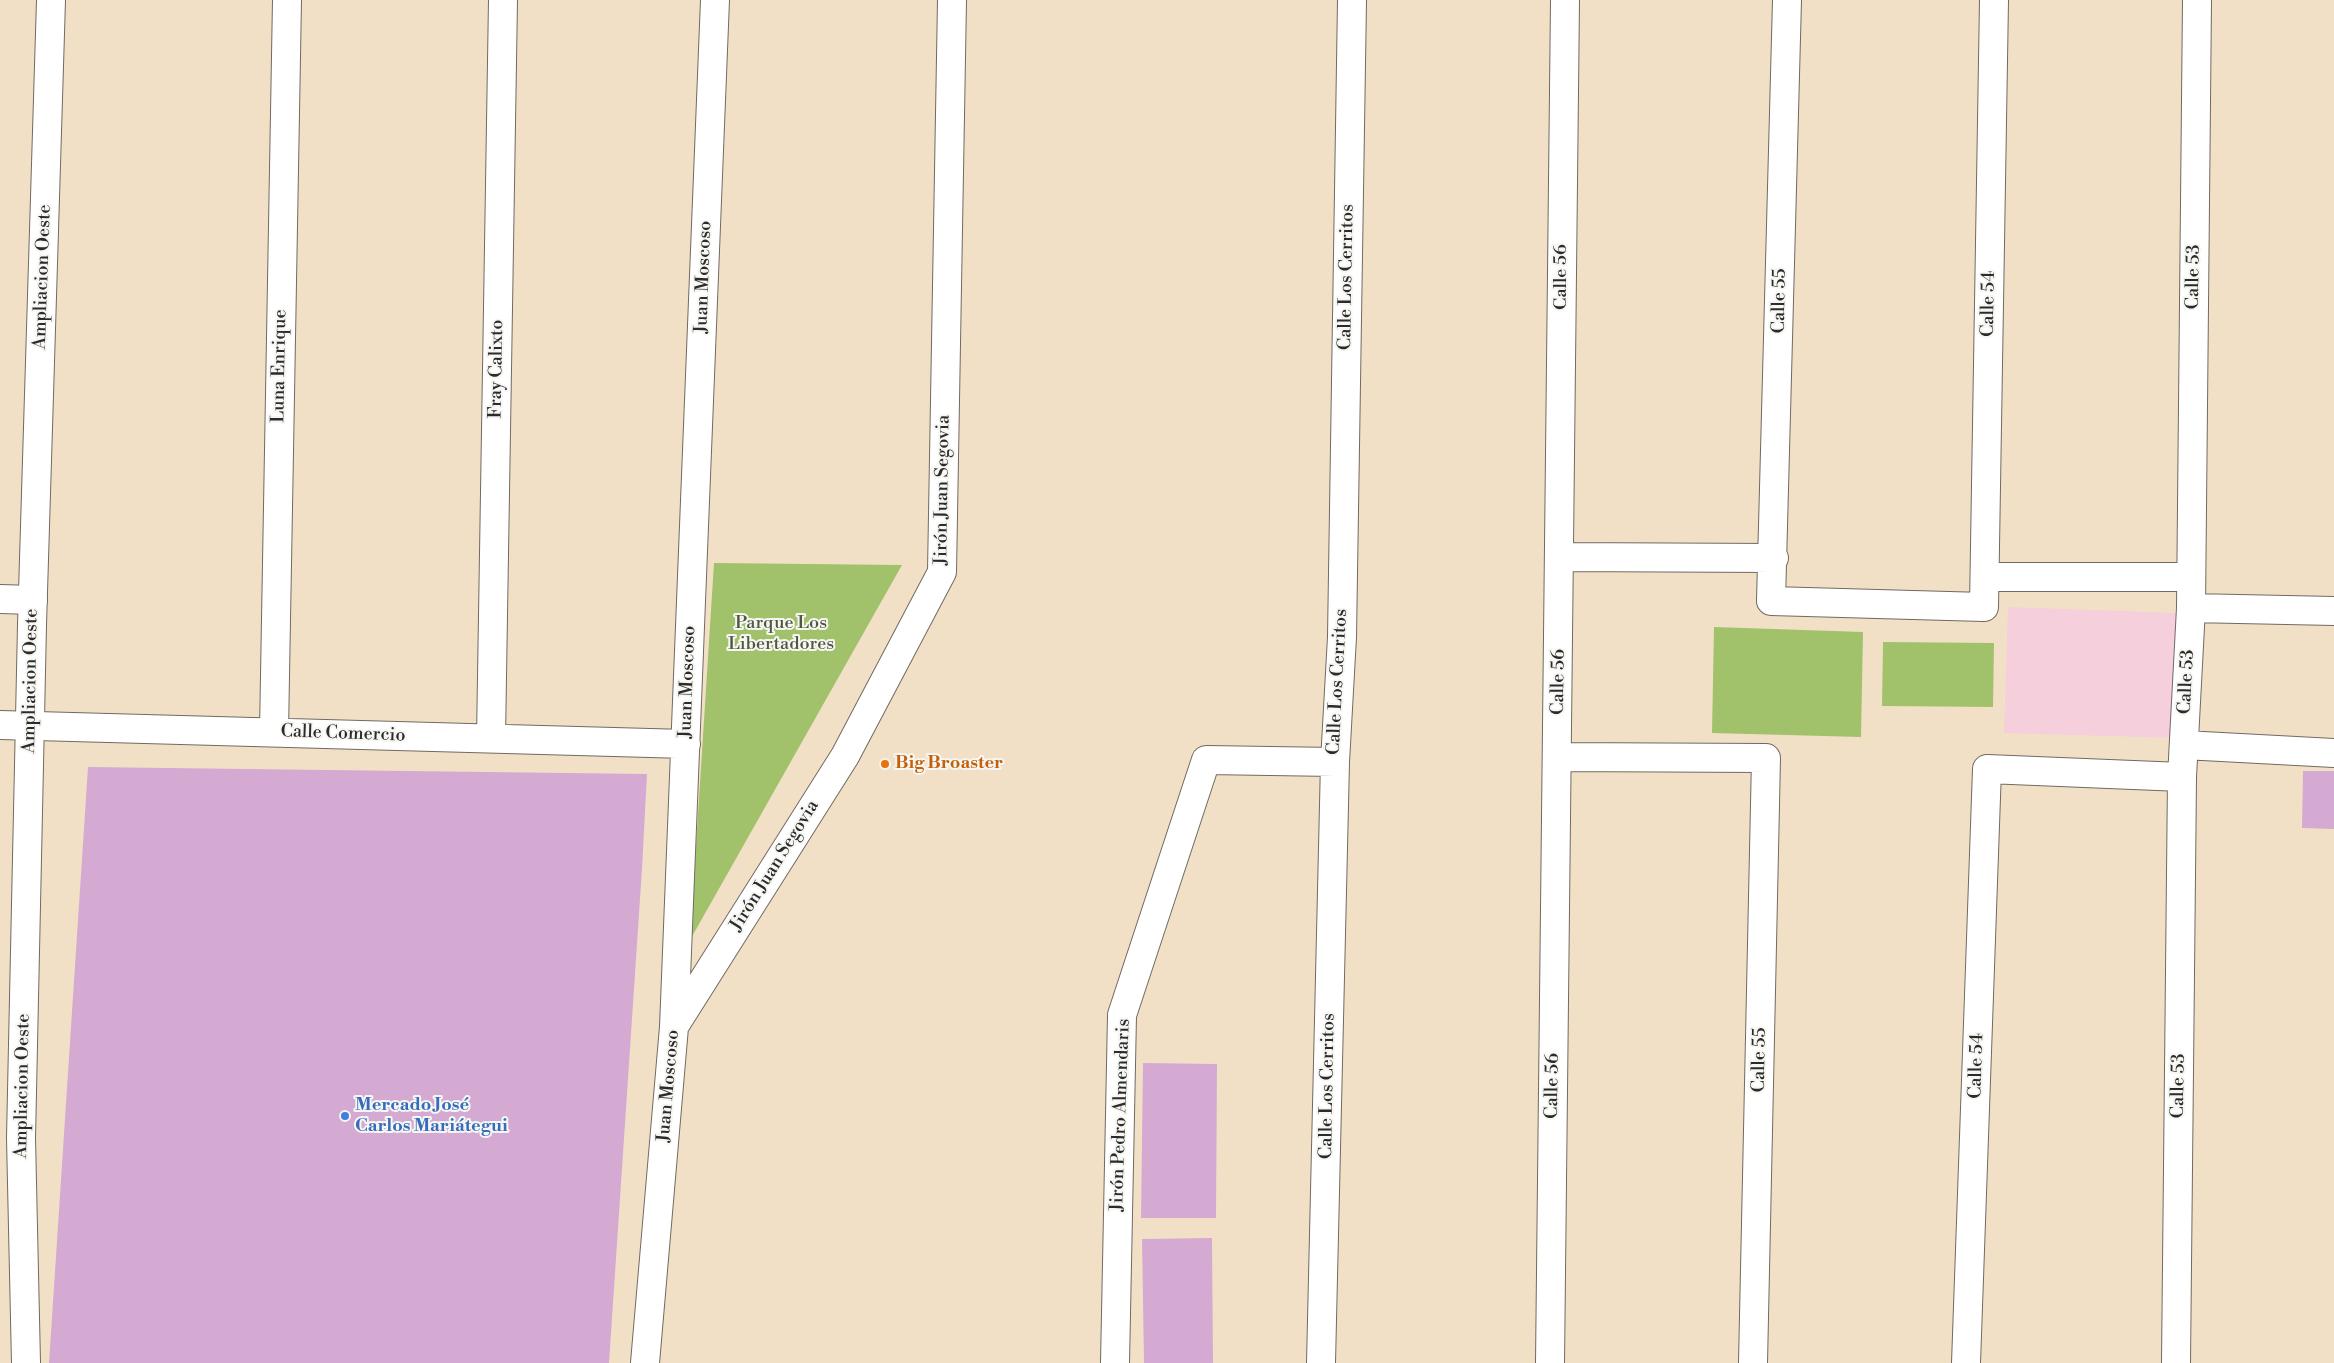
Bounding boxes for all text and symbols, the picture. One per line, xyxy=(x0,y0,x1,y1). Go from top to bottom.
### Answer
street label: Ampliacion Oeste xyxy=(30,204,56,350)
street label: Calle Los Cerritos xyxy=(1335,204,1359,350)
street label: Juan Moscoso xyxy=(691,220,717,334)
street label: Calle 56 xyxy=(1551,244,1573,310)
street label: Calle 53 xyxy=(2183,244,2205,310)
street label: Calle 55 xyxy=(1769,268,1791,334)
street label: Calle 54 xyxy=(1978,271,2000,337)
street label: Luna Enrique xyxy=(268,309,292,423)
street label: Fray Calixto xyxy=(485,319,509,419)
street label: Jirón Juan Segovia xyxy=(931,415,955,565)
street label: Ampliacion Oeste xyxy=(19,608,43,754)
street label: Calle Los Cerritos xyxy=(1323,608,1353,756)
park label: Parque Los Libertadores xyxy=(728,613,834,656)
street label: Juan Moscoso xyxy=(675,625,701,739)
street label: Calle 56 xyxy=(1548,649,1570,715)
street label: Calle 53 xyxy=(2175,649,2199,715)
street label: Calle Comercio xyxy=(280,721,406,747)
place label: Big Broaster xyxy=(895,753,1003,775)
marker: Big Broaster xyxy=(879,758,891,770)
street label: Jirón Juan Segovia xyxy=(726,797,824,935)
street label: Ampliacion Oeste xyxy=(11,1013,35,1159)
street label: Calle Los Cerritos xyxy=(1316,1013,1340,1159)
street label: Jirón Pedro Almendaris xyxy=(1107,1018,1135,1212)
street label: Calle 55 xyxy=(1749,1027,1771,1093)
street label: Juan Moscoso xyxy=(653,1029,685,1143)
street label: Calle 54 xyxy=(1965,1033,1989,1099)
street label: Calle 56 xyxy=(1542,1053,1564,1119)
street label: Calle 53 xyxy=(2168,1053,2190,1119)
place label: Mercado José Carlos Mariátegui xyxy=(355,1095,508,1138)
marker: Mercado José Carlos Mariátegui xyxy=(339,1110,351,1122)

